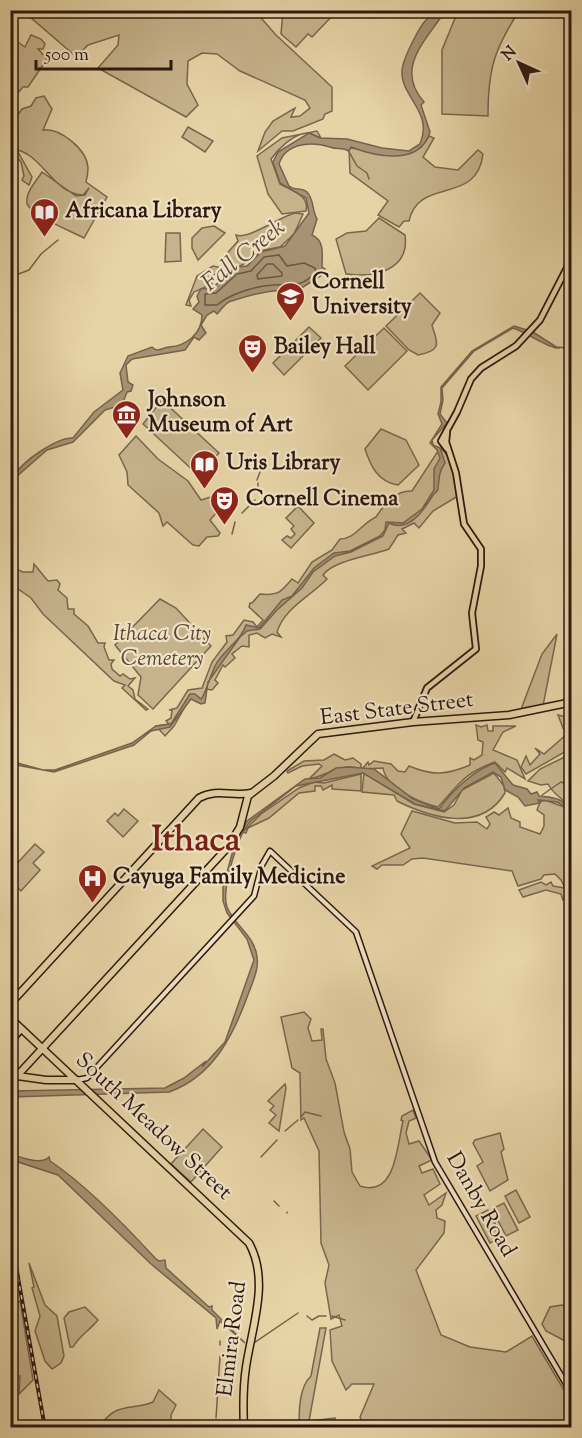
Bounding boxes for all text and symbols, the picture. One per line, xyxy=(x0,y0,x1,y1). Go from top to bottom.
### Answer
scale bar xyxy=(36,33,171,71)
north arrow xyxy=(489,33,549,93)
text: N xyxy=(498,41,523,67)
text: 500 m xyxy=(44,43,89,69)
library icon: Africana Library xyxy=(28,196,60,238)
place label: Africana Library xyxy=(65,196,221,228)
water label: Fall Creek xyxy=(195,212,293,300)
place label: Cornell University xyxy=(312,267,412,324)
school or university icon: Cornell University xyxy=(275,280,307,322)
theatre icon: Bailey Hall xyxy=(237,332,269,374)
place label: Bailey Hall xyxy=(274,332,376,364)
place label: Johnson Museum of Art xyxy=(146,385,293,442)
museum icon: Johnson Museum of Art xyxy=(111,398,143,440)
library icon: Uris Library xyxy=(189,448,221,490)
place label: Uris Library xyxy=(226,448,340,480)
theatre icon: Cornell Cinema xyxy=(209,484,241,526)
place label: Cornell Cinema xyxy=(246,484,399,516)
park label: Ithaca City Cemetery xyxy=(113,619,211,676)
street label: East State Street xyxy=(319,685,476,735)
district label: Ithaca xyxy=(152,817,241,866)
hospital icon: Cayuga Family Medicine xyxy=(76,862,108,904)
place label: Cayuga Family Medicine xyxy=(113,862,345,894)
street label: South Meadow Street xyxy=(67,1046,239,1209)
street label: Danby Road xyxy=(437,1146,523,1264)
street label: Elmira Road xyxy=(210,1279,256,1399)

